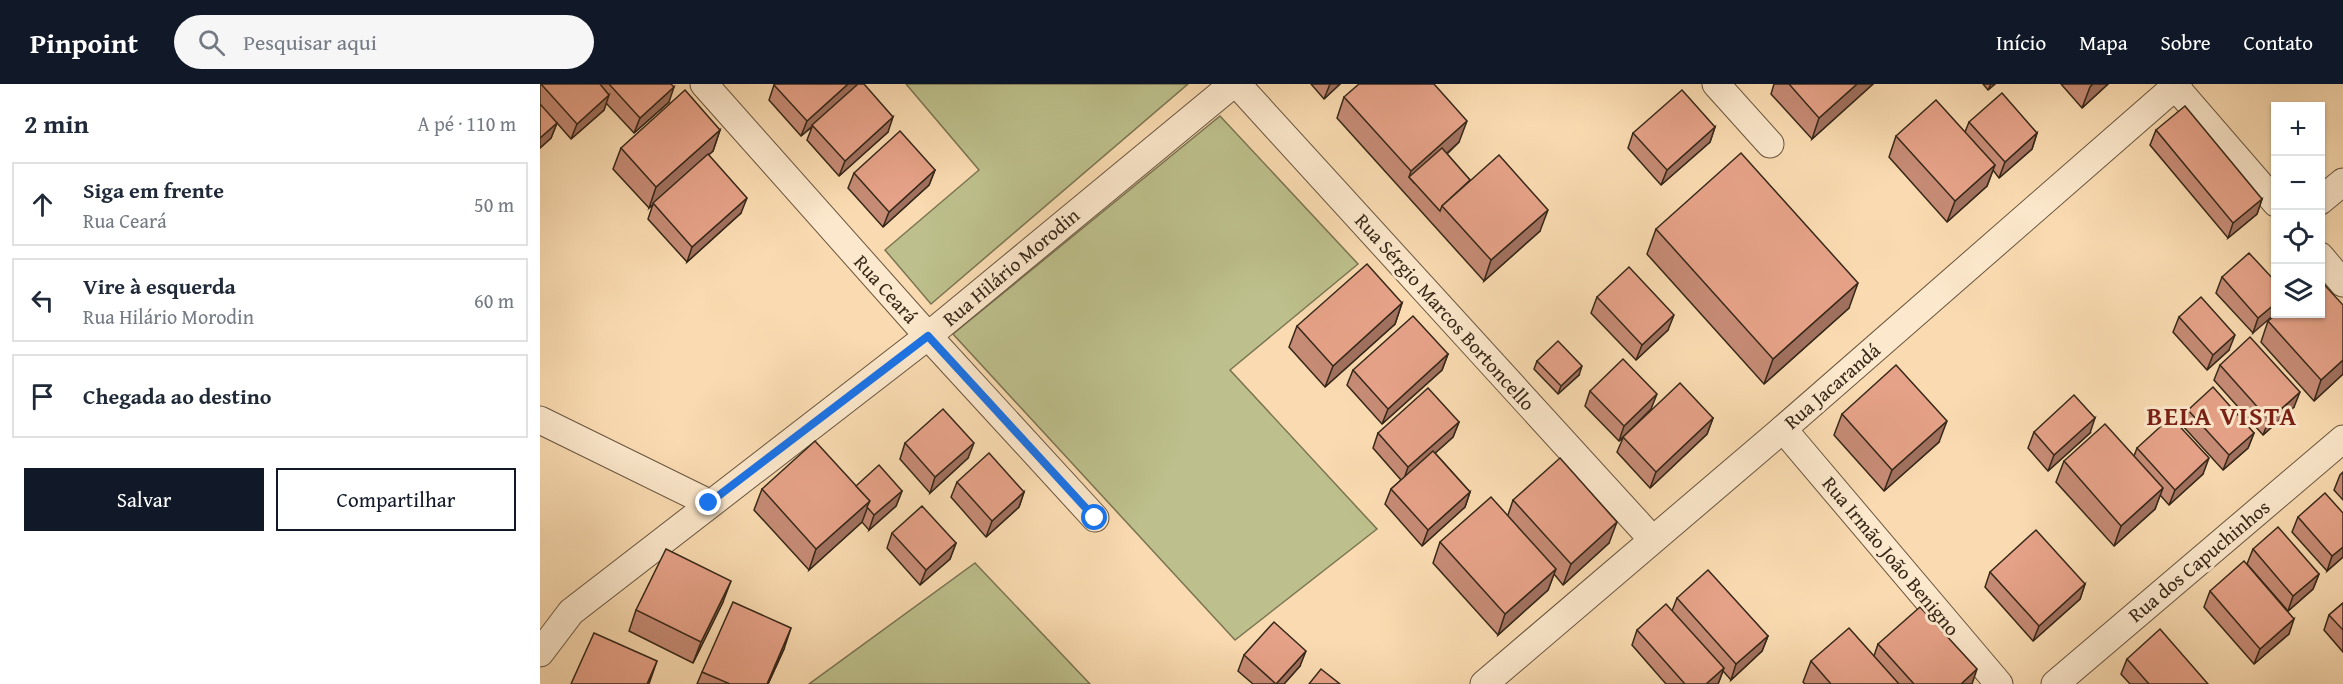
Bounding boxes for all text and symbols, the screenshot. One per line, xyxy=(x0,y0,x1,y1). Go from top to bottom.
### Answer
search box xyxy=(174,15,594,69)
text: Pinpoint xyxy=(30,22,138,63)
icon: search xyxy=(195,26,228,59)
text: Pesquisar aqui xyxy=(243,26,377,58)
text: Início xyxy=(1996,27,2046,58)
text: Mapa xyxy=(2079,27,2128,58)
text: Sobre xyxy=(2161,27,2211,58)
text: Contato xyxy=(2244,27,2313,58)
map controls xyxy=(2271,102,2325,318)
button: + xyxy=(2271,102,2325,156)
text: 2 min xyxy=(24,104,89,143)
text: A pé · 110 m xyxy=(418,109,516,138)
button: − xyxy=(2271,156,2325,210)
text: Siga em frente xyxy=(83,174,224,206)
icon: ahead xyxy=(26,188,59,221)
text: 50 m xyxy=(474,190,514,219)
street label: Rua Hilário Morodin xyxy=(936,201,1085,333)
text: Rua Ceará xyxy=(83,206,167,235)
street label: Rua Sérgio Marcos Bortoncello xyxy=(1349,206,1542,417)
button: locate xyxy=(2271,210,2325,264)
street label: Rua Ceará xyxy=(848,248,925,330)
button: layers xyxy=(2271,264,2325,318)
text: Vire à esquerda xyxy=(83,270,236,302)
icon: left xyxy=(26,284,59,317)
text: 60 m xyxy=(474,286,514,315)
text: Rua Hilário Morodin xyxy=(83,302,254,331)
street label: Rua Jacarandá xyxy=(1777,335,1887,436)
icon: arrive xyxy=(26,380,59,413)
text: Chegada ao destino xyxy=(83,380,271,412)
district label: BELA VISTA xyxy=(2146,396,2298,435)
button: Salvar xyxy=(24,468,264,531)
button: Compartilhar xyxy=(276,468,516,531)
street label: Rua Irmão João Benigno xyxy=(1816,470,1967,642)
route end xyxy=(695,489,721,515)
street label: Rua dos Capuchinhos xyxy=(2121,492,2276,629)
route start xyxy=(1081,504,1107,530)

